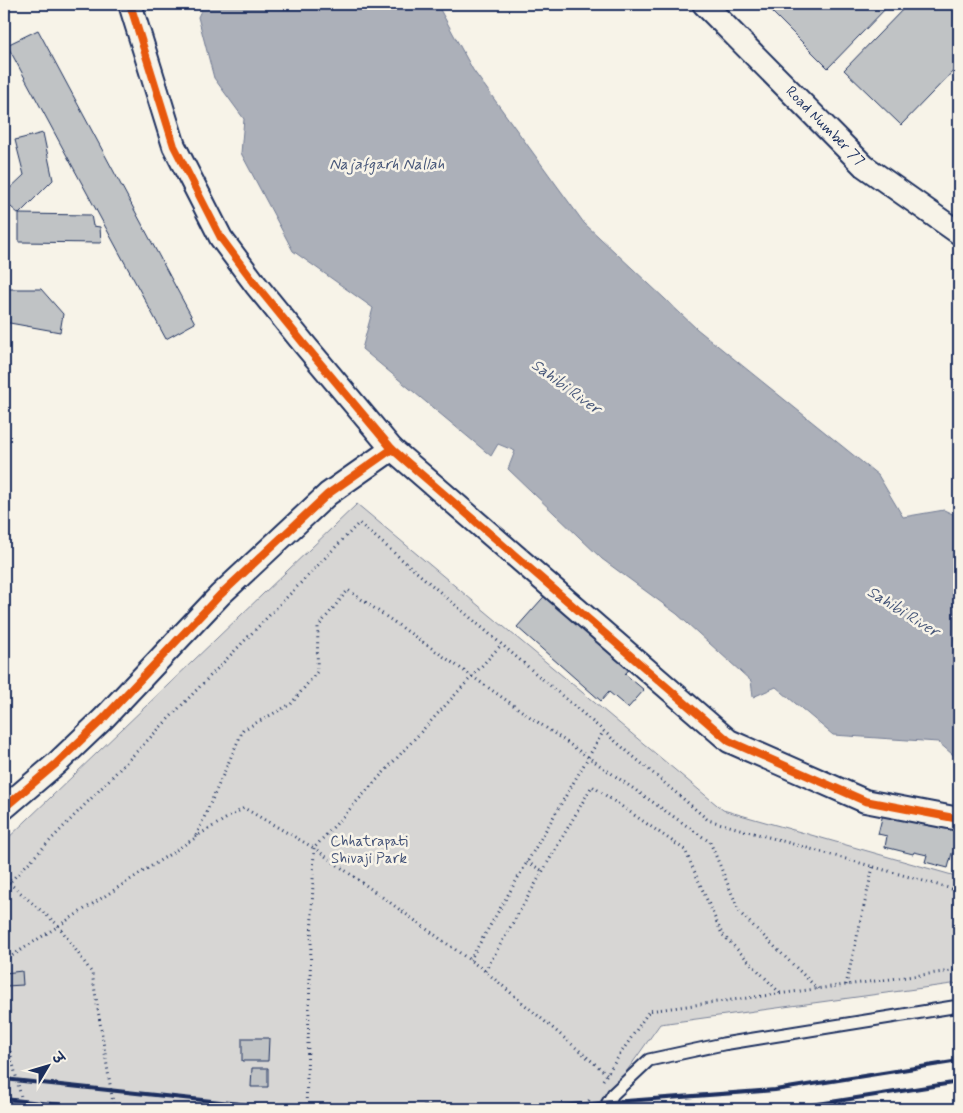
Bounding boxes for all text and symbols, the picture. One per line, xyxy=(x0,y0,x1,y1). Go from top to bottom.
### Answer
street label: Road Number 77 xyxy=(781,82,869,171)
water label: Najafgarh Nallah xyxy=(329,154,445,175)
water label: Sahibi River xyxy=(527,355,607,421)
water label: Sahibi River xyxy=(863,582,945,644)
park label: Chhatrapati Shivaji Park xyxy=(330,832,408,869)
north arrow xyxy=(22,1040,72,1090)
text: उ xyxy=(46,1048,68,1069)

